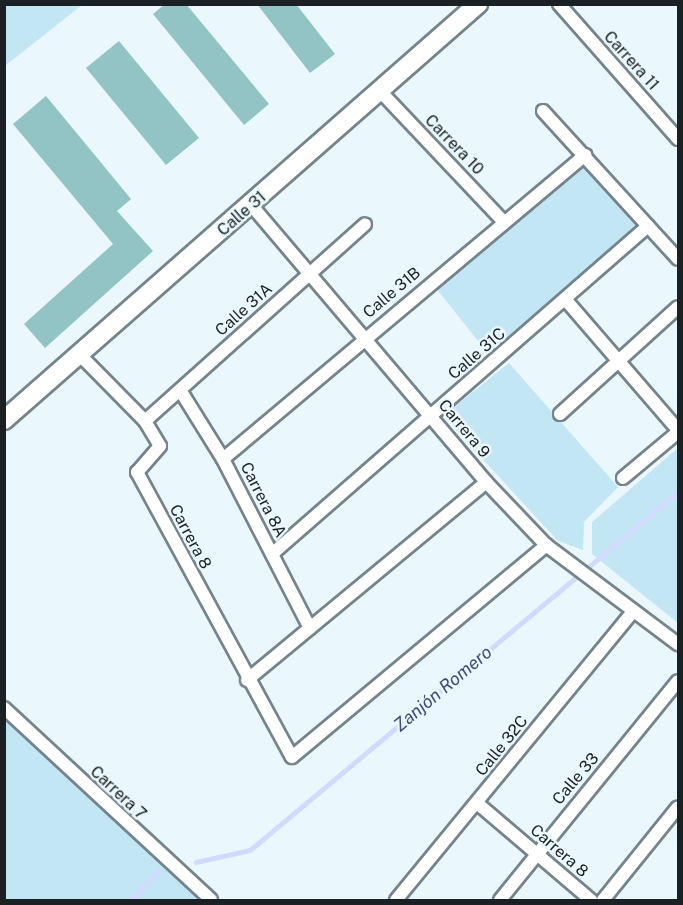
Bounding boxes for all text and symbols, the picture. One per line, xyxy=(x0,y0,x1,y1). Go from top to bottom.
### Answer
street label: Carrera 11 xyxy=(599,27,663,95)
street label: Carrera 10 xyxy=(421,111,487,179)
street label: Calle 31 xyxy=(214,188,270,240)
street label: Calle 31B xyxy=(359,263,425,323)
street label: Calle 31A xyxy=(212,280,276,340)
street label: Calle 31C xyxy=(445,324,509,384)
street label: Carrera 9 xyxy=(434,396,494,462)
street label: Carrera 8A xyxy=(236,459,290,541)
street label: Carrera 8 xyxy=(165,501,215,573)
water label: Zanjón Romero xyxy=(389,642,497,736)
street label: Calle 32C xyxy=(472,712,532,780)
street label: Calle 33 xyxy=(549,749,603,809)
street label: Carrera 7 xyxy=(86,762,150,824)
street label: Carrera 8 xyxy=(526,821,592,881)

